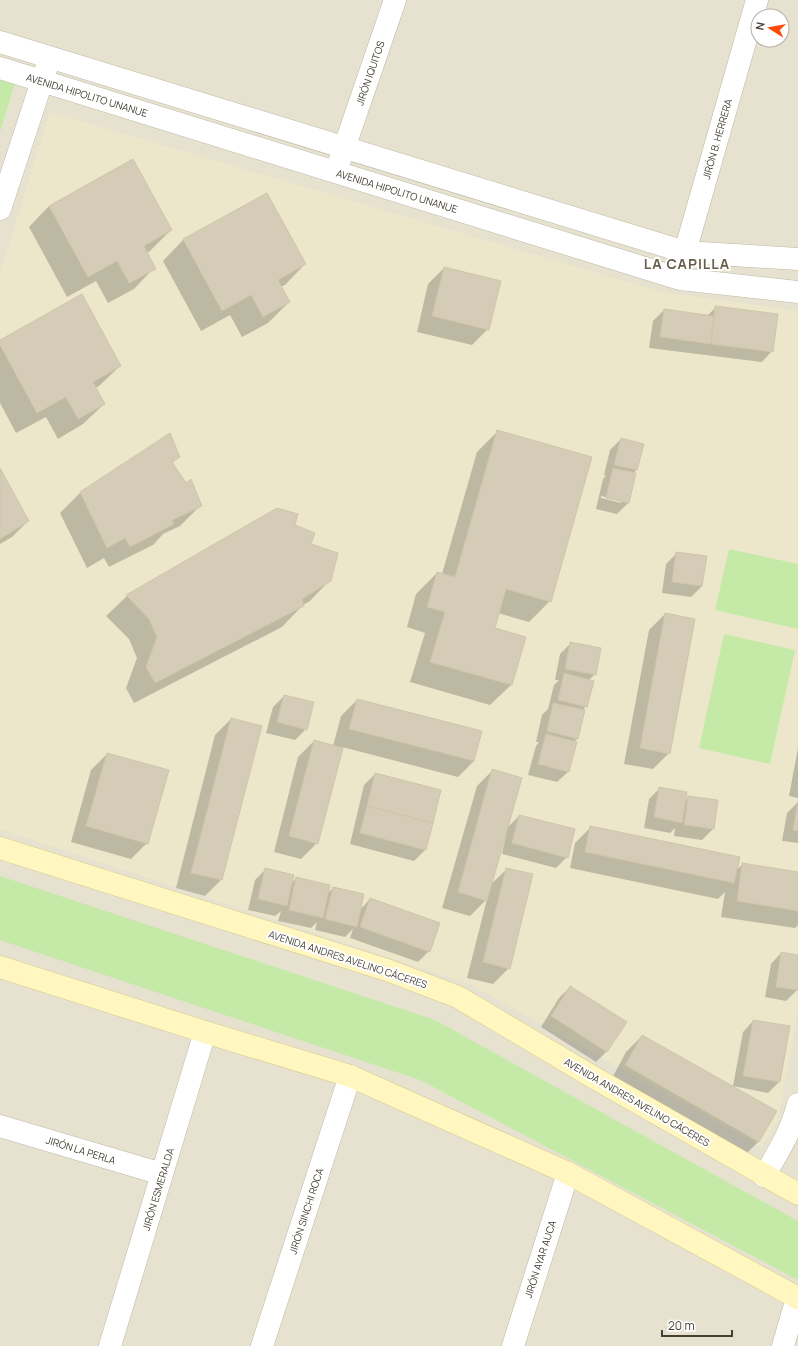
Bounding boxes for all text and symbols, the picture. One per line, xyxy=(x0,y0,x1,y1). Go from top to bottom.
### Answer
north arrow xyxy=(750,8,790,48)
text: N xyxy=(752,21,768,31)
street label: JIRÓN IQUITOS xyxy=(352,39,388,107)
street label: AVENIDA HIPOLITO UNANUE xyxy=(25,70,150,120)
street label: JIRÓN B. HERRERA xyxy=(699,96,735,181)
street label: AVENIDA HIPOLITO UNANUE xyxy=(335,166,460,216)
district label: LA CAPILLA xyxy=(644,254,730,273)
street label: AVENIDA ANDRES AVELINO CÁCERES xyxy=(267,927,429,991)
street label: AVENIDA ANDRES AVELINO CÁCERES xyxy=(562,1054,712,1150)
street label: JIRÓN LA PERLA xyxy=(44,1133,118,1167)
street label: JIRÓN ESMERALDA xyxy=(139,1145,177,1232)
street label: JIRÓN SINCHI ROCA xyxy=(285,1165,327,1256)
street label: JIRÓN AYAR AUCA xyxy=(521,1218,559,1300)
scale bar xyxy=(662,1312,732,1338)
text: 20 m xyxy=(668,1317,695,1334)

